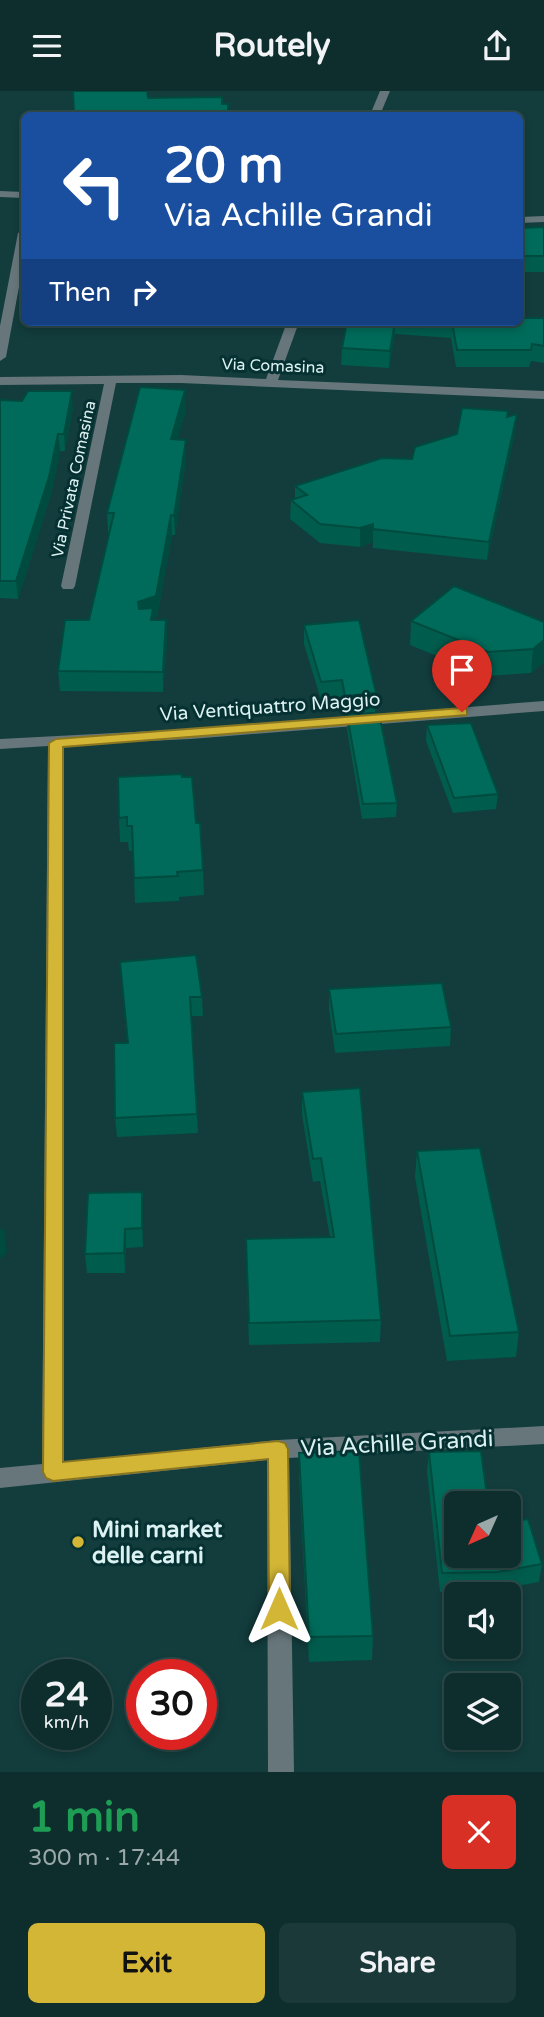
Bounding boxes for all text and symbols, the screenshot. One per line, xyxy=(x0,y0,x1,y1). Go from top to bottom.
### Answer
icon: menu xyxy=(28,27,66,65)
text: Routely xyxy=(214,27,331,65)
icon: share xyxy=(478,27,516,65)
text: 20 m xyxy=(164,137,283,196)
icon: left xyxy=(49,140,140,231)
text: Via Achille Grandi xyxy=(164,197,433,235)
icon: right xyxy=(125,273,163,311)
text: Then xyxy=(49,277,111,308)
street label: Via Comasina xyxy=(221,354,325,378)
street label: Via Privata Comasina xyxy=(48,399,100,560)
pin xyxy=(432,640,492,712)
icon: arrive xyxy=(443,651,481,689)
street label: Via Ventiquattro Maggio xyxy=(159,688,381,726)
street label: Via Achille Grandi xyxy=(300,1425,494,1463)
north arrow xyxy=(444,1491,522,1568)
map controls xyxy=(444,1491,521,1750)
place label: Mini market delle carni xyxy=(92,1516,223,1570)
marker: Mini market delle carni xyxy=(70,1534,86,1550)
position arrow xyxy=(242,1572,316,1646)
button: sound xyxy=(444,1582,521,1659)
speed limit sign: 30 xyxy=(126,1659,217,1750)
button: layers xyxy=(444,1673,521,1750)
text: 24 xyxy=(45,1674,88,1716)
text: km/h xyxy=(44,1711,89,1733)
text: 1 min xyxy=(28,1792,140,1843)
button: close xyxy=(442,1795,516,1869)
text: 300 m · 17:44 xyxy=(28,1844,180,1872)
button: Exit xyxy=(28,1923,265,2003)
button: Share xyxy=(279,1923,516,2003)

